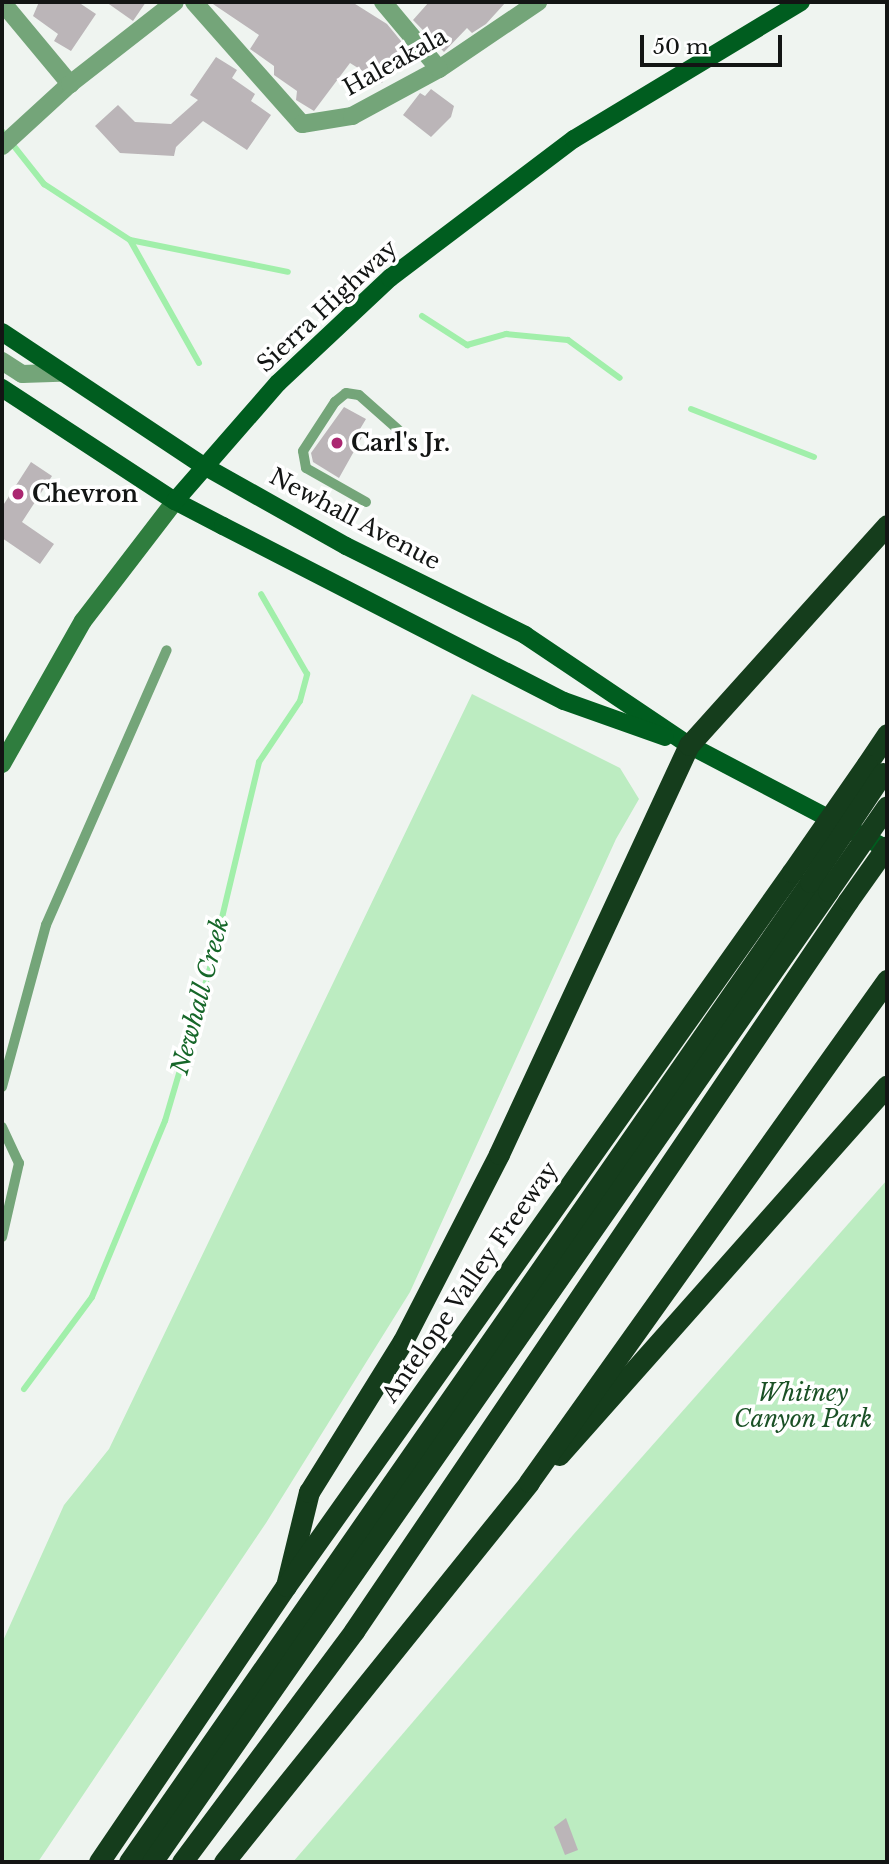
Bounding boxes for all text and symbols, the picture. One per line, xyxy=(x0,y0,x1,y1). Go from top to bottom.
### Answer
scale bar xyxy=(644,21,786,65)
street label: Haleakala xyxy=(338,22,452,102)
text: 50 m xyxy=(653,34,708,60)
street label: Sierra Highway xyxy=(251,234,403,378)
place label: Carl's Jr. xyxy=(351,429,450,457)
marker: Carl's Jr. xyxy=(329,435,345,451)
street label: Newhall Avenue xyxy=(265,462,445,576)
place label: Chevron xyxy=(32,480,138,508)
marker: Chevron xyxy=(10,486,26,502)
water label: Newhall Creek xyxy=(165,914,235,1078)
street label: Antelope Valley Freeway xyxy=(376,1156,564,1408)
park label: Whitney Canyon Park xyxy=(734,1379,872,1433)

